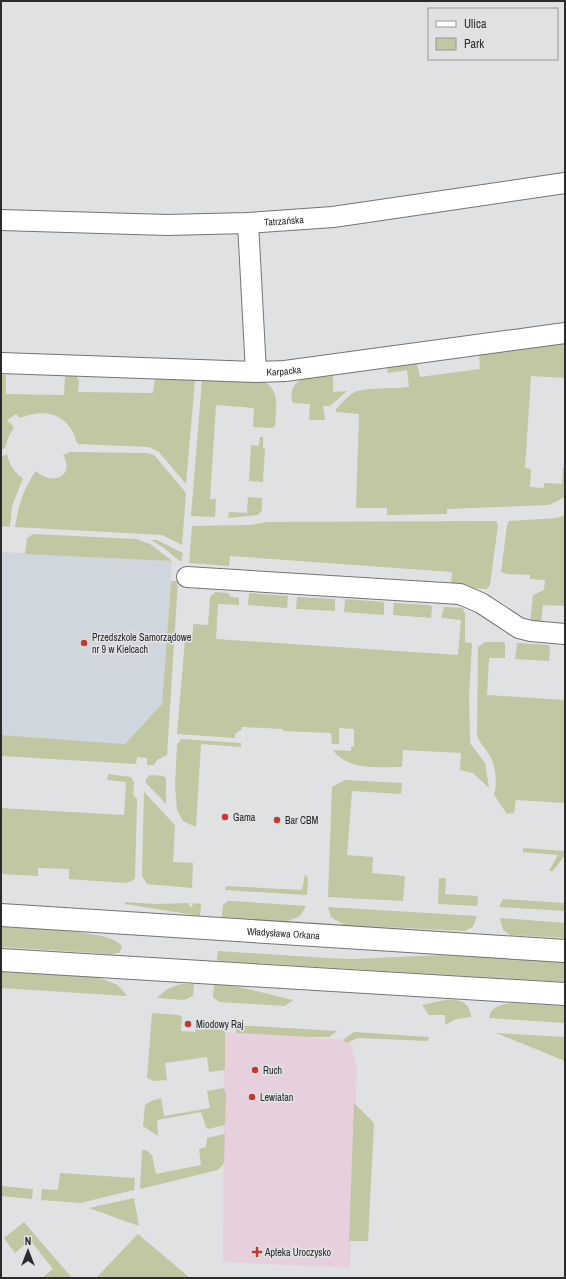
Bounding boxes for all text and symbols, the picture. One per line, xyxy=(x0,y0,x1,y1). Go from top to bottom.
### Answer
legend xyxy=(428,8,558,60)
text: Ulica xyxy=(464,16,487,32)
text: Park xyxy=(464,36,484,52)
street label: Tatrzańska xyxy=(263,213,305,228)
street label: Karpacka xyxy=(266,362,302,378)
place label: Przedszkole Samorządowe nr 9 w Kielcach xyxy=(92,631,192,656)
marker: Przedszkole Samorządowe nr 9 w Kielcach xyxy=(79,638,89,648)
place label: Gama xyxy=(233,811,256,824)
marker: Gama xyxy=(220,812,230,822)
place label: Bar CBM xyxy=(285,814,318,827)
marker: Bar CBM xyxy=(272,815,282,825)
street label: Władysława Orkana xyxy=(247,924,321,942)
place label: Miodowy Raj xyxy=(196,1018,244,1031)
marker: Miodowy Raj xyxy=(183,1019,193,1029)
place label: Ruch xyxy=(263,1064,282,1077)
marker: Ruch xyxy=(250,1065,260,1075)
place label: Lewiatan xyxy=(260,1091,293,1104)
marker: Lewiatan xyxy=(247,1092,257,1102)
north arrow xyxy=(8,1231,48,1271)
text: N xyxy=(25,1234,31,1248)
place label: Apteka Uroczysko xyxy=(264,1246,332,1259)
marker: Apteka Uroczysko xyxy=(252,1247,262,1257)

